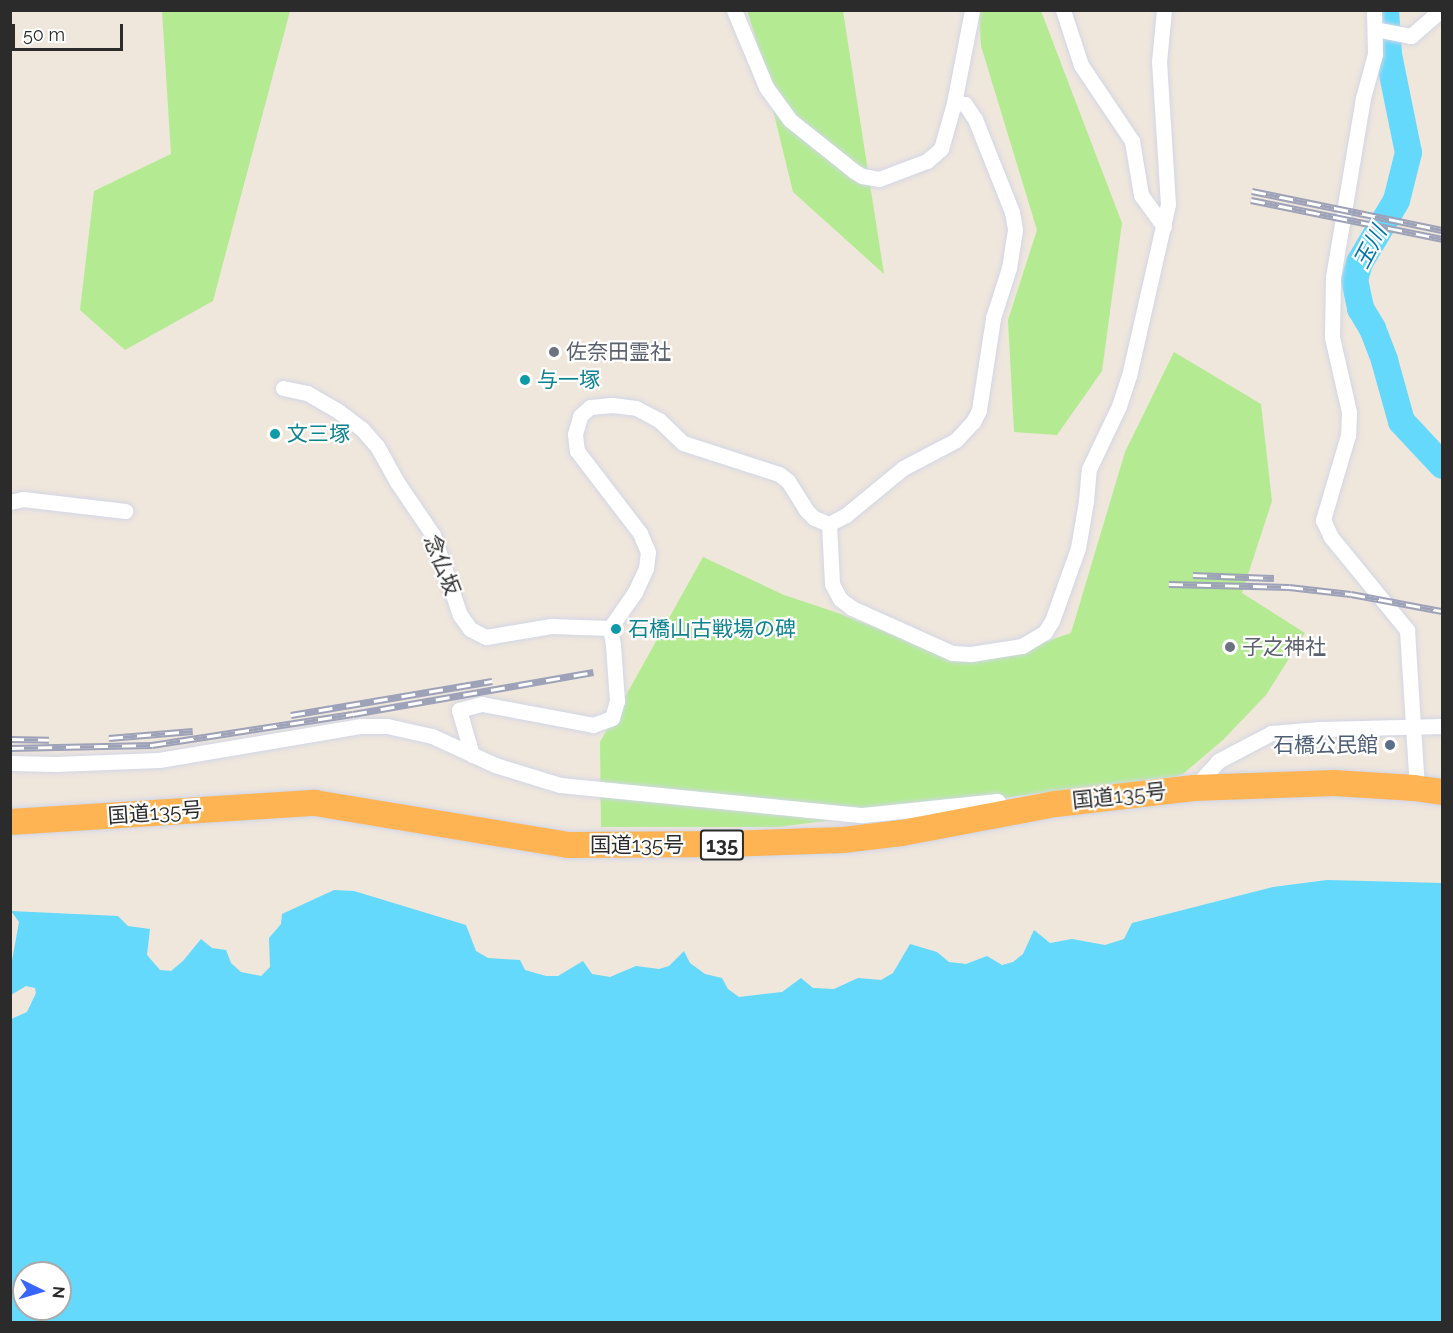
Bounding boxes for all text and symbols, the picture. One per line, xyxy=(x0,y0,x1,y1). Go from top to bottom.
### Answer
scale bar xyxy=(15,12,126,50)
text: 50 m xyxy=(23,24,65,45)
water label: 玉川 xyxy=(1348,221,1392,273)
place label: 佐奈田霊社 xyxy=(566,339,671,365)
marker: 佐奈田霊社 xyxy=(547,345,561,359)
place label: 与一塚 xyxy=(537,367,600,393)
marker: 与一塚 xyxy=(518,373,532,387)
place label: 文三塚 xyxy=(287,421,350,447)
marker: 文三塚 xyxy=(268,427,282,441)
street label: 念仏坂 xyxy=(419,531,465,599)
place label: 石橋山古戦場の碑 xyxy=(628,616,796,642)
marker: 石橋山古戦場の碑 xyxy=(609,622,623,636)
place label: 子之神社 xyxy=(1242,634,1326,660)
marker: 子之神社 xyxy=(1223,640,1237,654)
place label: 石橋公民館 xyxy=(1273,732,1378,758)
marker: 石橋公民館 xyxy=(1383,738,1397,752)
street label: 国道135号 xyxy=(1071,779,1167,813)
street label: 国道135号 xyxy=(107,797,203,829)
road number: 135 xyxy=(700,828,744,862)
street label: 国道135号 xyxy=(590,832,684,858)
north arrow xyxy=(12,1261,72,1321)
text: N xyxy=(48,1286,68,1299)

